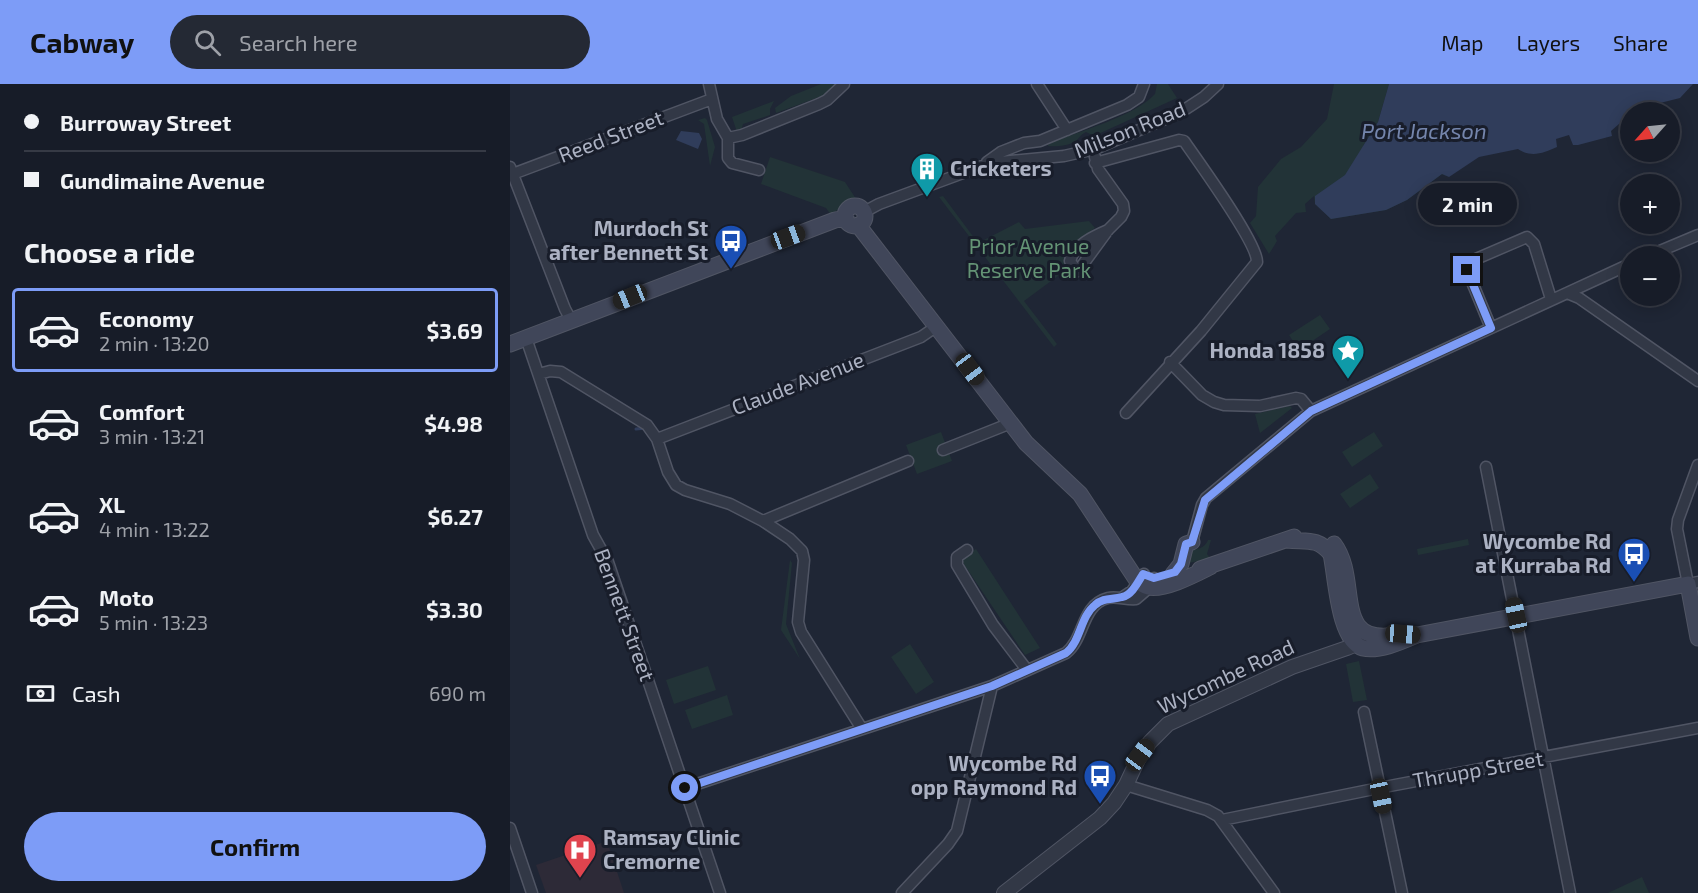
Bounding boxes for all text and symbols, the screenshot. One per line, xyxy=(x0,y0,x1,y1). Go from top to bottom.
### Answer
search box xyxy=(170,15,590,69)
text: Cabway xyxy=(30,25,134,59)
icon: search xyxy=(191,26,224,59)
text: Search here xyxy=(239,29,357,55)
text: Map xyxy=(1441,30,1483,55)
text: Layers xyxy=(1516,30,1580,55)
text: Share xyxy=(1613,30,1668,55)
street label: Milson Road xyxy=(1070,95,1189,162)
north arrow xyxy=(1620,102,1680,162)
map controls xyxy=(1620,102,1680,306)
street label: Reed Street xyxy=(554,104,667,167)
text: Burroway Street xyxy=(60,109,231,135)
water label: Port Jackson xyxy=(1361,117,1487,143)
building icon: Cricketers xyxy=(909,151,945,198)
place label: Cricketers xyxy=(950,155,1052,180)
text: Gundimaine Avenue xyxy=(60,167,265,193)
button: + xyxy=(1620,174,1680,234)
callout: 2 min xyxy=(1418,183,1516,225)
text: 2 min xyxy=(1442,192,1493,216)
place label: Murdoch St after Bennett St xyxy=(549,215,708,264)
car xyxy=(768,222,808,252)
bus stop icon: Murdoch St after Bennett St xyxy=(713,223,749,270)
park label: Prior Avenue Reserve Park xyxy=(967,233,1092,282)
text: Choose a ride xyxy=(24,236,195,268)
button: − xyxy=(1620,246,1680,306)
route end xyxy=(1453,256,1480,283)
car xyxy=(610,282,650,312)
icon: car xyxy=(27,303,81,357)
text: Economy xyxy=(99,305,194,331)
text: $3.69 xyxy=(426,317,483,343)
text: 2 min · 13:20 xyxy=(99,331,210,355)
place icon: Honda 1858 xyxy=(1330,333,1366,380)
place label: Honda 1858 xyxy=(1210,337,1325,362)
street label: Claude Avenue xyxy=(728,346,867,419)
car xyxy=(952,349,988,389)
icon: car xyxy=(27,396,81,450)
text: Comfort xyxy=(99,398,184,424)
text: $4.98 xyxy=(424,410,483,436)
text: 3 min · 13:21 xyxy=(99,424,205,448)
icon: car xyxy=(27,489,81,543)
text: XL xyxy=(99,491,125,517)
text: $6.27 xyxy=(427,503,483,529)
text: 4 min · 13:22 xyxy=(99,517,210,541)
place label: Wycombe Rd at Kurraba Rd xyxy=(1475,528,1611,577)
bus stop icon: Wycombe Rd at Kurraba Rd xyxy=(1616,536,1652,583)
street label: Bennett Street xyxy=(590,545,661,684)
icon: car xyxy=(27,582,81,636)
text: Moto xyxy=(99,584,154,610)
text: $3.30 xyxy=(426,596,483,622)
car xyxy=(1503,596,1529,634)
text: 5 min · 13:23 xyxy=(99,610,208,634)
car xyxy=(1384,624,1422,644)
street label: Wycombe Road xyxy=(1153,633,1298,718)
icon: cash xyxy=(24,677,57,710)
text: Cash xyxy=(72,680,121,706)
text: 690 m xyxy=(429,681,486,705)
car xyxy=(1122,735,1158,775)
street label: Thrupp Street xyxy=(1410,745,1545,792)
place label: Wycombe Rd opp Raymond Rd xyxy=(911,750,1077,800)
bus stop icon: Wycombe Rd opp Raymond Rd xyxy=(1082,758,1118,805)
route start xyxy=(671,774,698,801)
car xyxy=(1368,777,1394,815)
button: Confirm xyxy=(24,812,486,881)
place label: Ramsay Clinic Cremorne xyxy=(603,824,741,873)
hospital icon: Ramsay Clinic Cremorne xyxy=(562,832,598,879)

